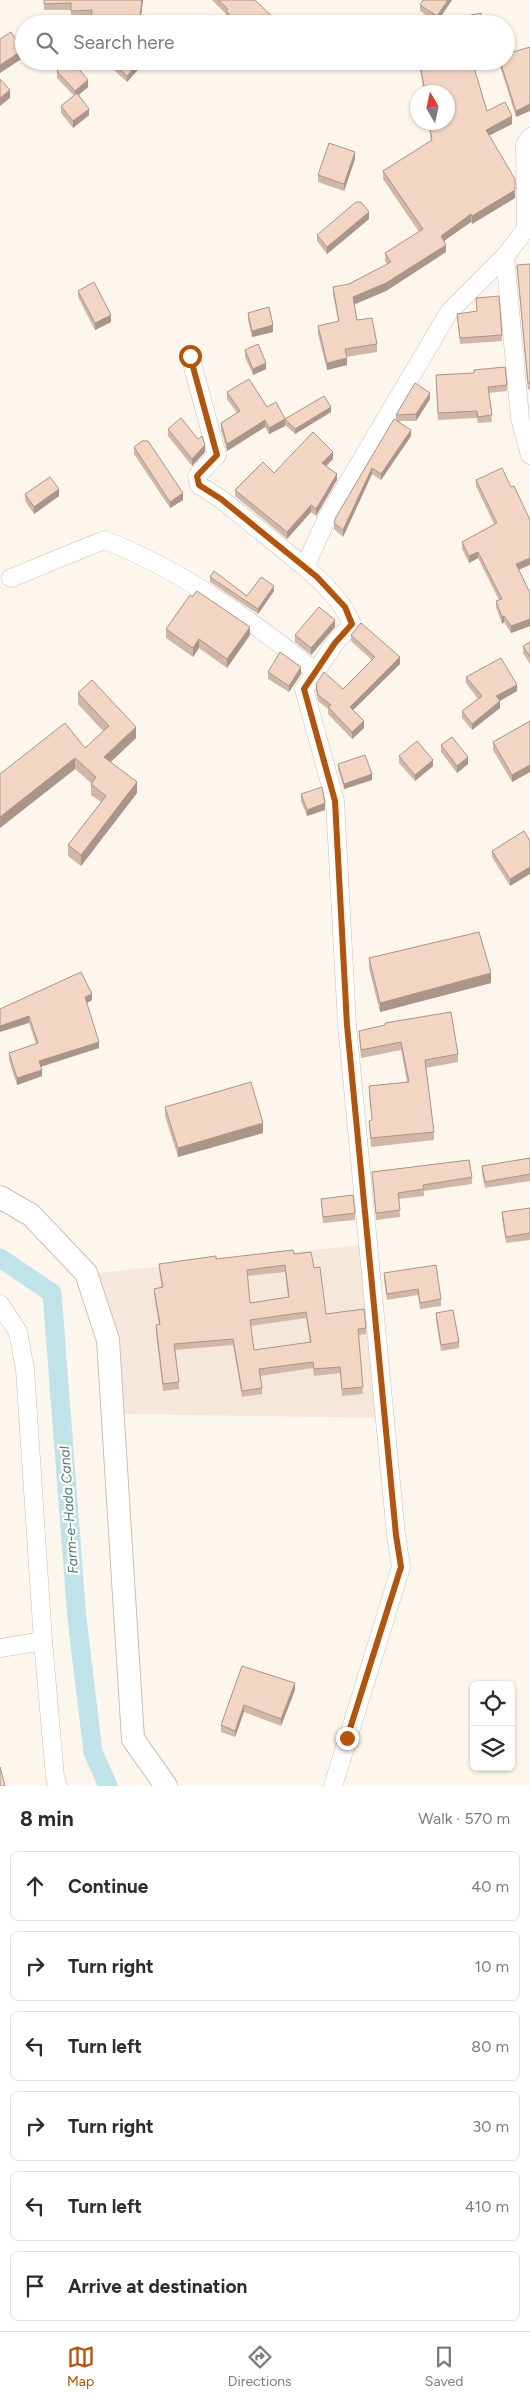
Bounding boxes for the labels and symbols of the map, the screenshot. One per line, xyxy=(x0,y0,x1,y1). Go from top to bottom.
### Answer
north arrow xyxy=(410,85,455,130)
route start xyxy=(179,345,202,368)
water label: Farm-e-Hada Canal xyxy=(56,1445,82,1574)
route end xyxy=(336,1727,359,1750)

